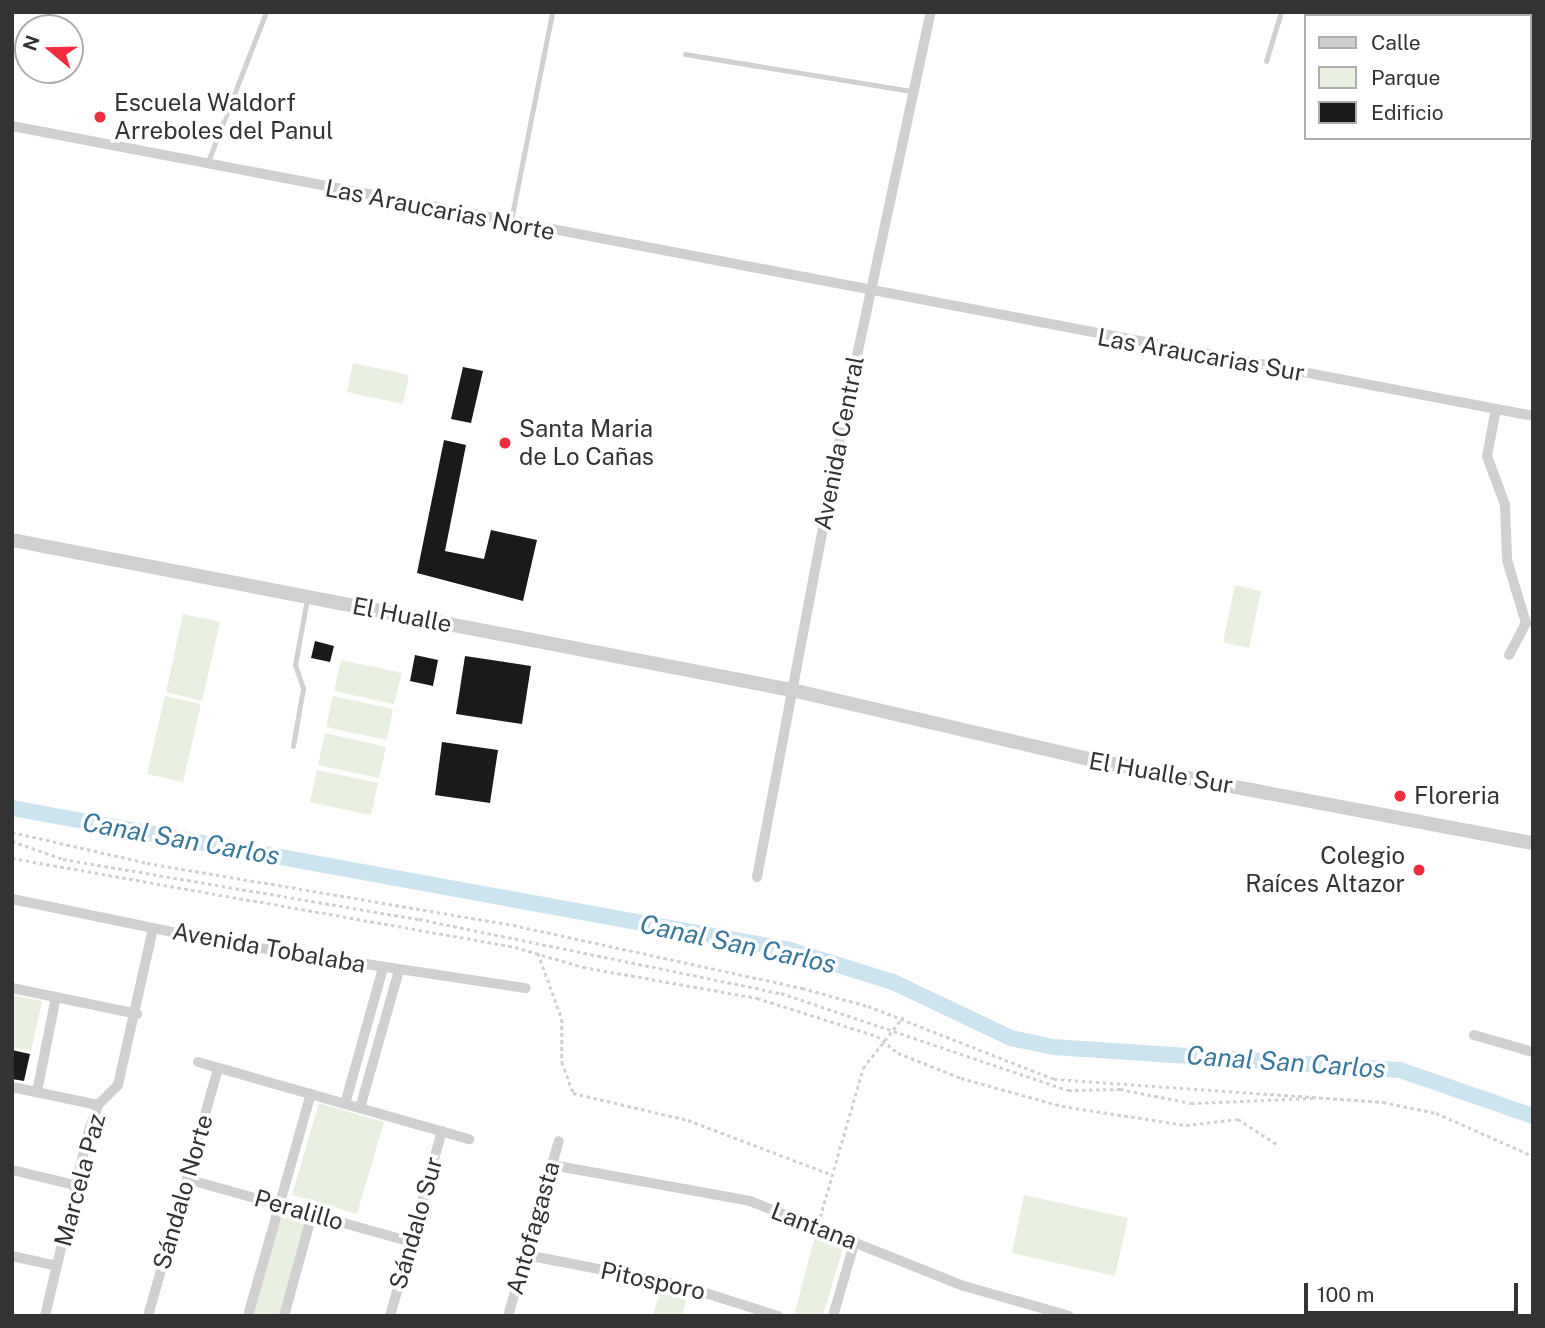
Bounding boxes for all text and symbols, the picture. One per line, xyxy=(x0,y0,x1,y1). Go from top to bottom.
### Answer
north arrow xyxy=(14,14,84,84)
legend xyxy=(1304,14,1531,140)
text: Calle xyxy=(1371,30,1421,55)
text: N xyxy=(18,32,44,53)
text: Parque xyxy=(1371,65,1440,90)
place label: Escuela Waldorf Arreboles del Panul xyxy=(114,89,334,145)
text: Edificio xyxy=(1371,100,1444,125)
marker: Escuela Waldorf Arreboles del Panul xyxy=(92,109,108,125)
street label: Las Araucarias Norte xyxy=(323,174,557,246)
street label: Las Araucarias Sur xyxy=(1095,323,1307,387)
street label: Avenida Central xyxy=(808,354,870,532)
place label: Santa Maria de Lo Cañas xyxy=(519,415,654,471)
marker: Santa Maria de Lo Cañas xyxy=(497,435,513,451)
street label: El Hualle xyxy=(350,591,454,639)
street label: El Hualle Sur xyxy=(1087,746,1235,800)
place label: Floreria xyxy=(1414,782,1500,810)
marker: Floreria xyxy=(1392,788,1408,804)
water label: Canal San Carlos xyxy=(80,806,282,872)
place label: Colegio Raíces Altazor xyxy=(1245,842,1405,898)
marker: Colegio Raíces Altazor xyxy=(1411,862,1427,878)
water label: Canal San Carlos xyxy=(637,908,839,980)
street label: Avenida Tobalaba xyxy=(170,917,368,979)
water label: Canal San Carlos xyxy=(1185,1039,1387,1085)
street label: Marcela Paz xyxy=(48,1110,112,1250)
street label: Sándalo Norte xyxy=(147,1111,219,1273)
street label: Sándalo Sur xyxy=(383,1154,449,1292)
street label: Antofagasta xyxy=(500,1158,566,1298)
street label: Peralillo xyxy=(251,1184,347,1236)
street label: Lantana xyxy=(767,1196,861,1256)
street label: Pitosporo xyxy=(598,1256,708,1306)
scale bar xyxy=(1307,1268,1520,1312)
text: 100 m xyxy=(1317,1282,1374,1307)

